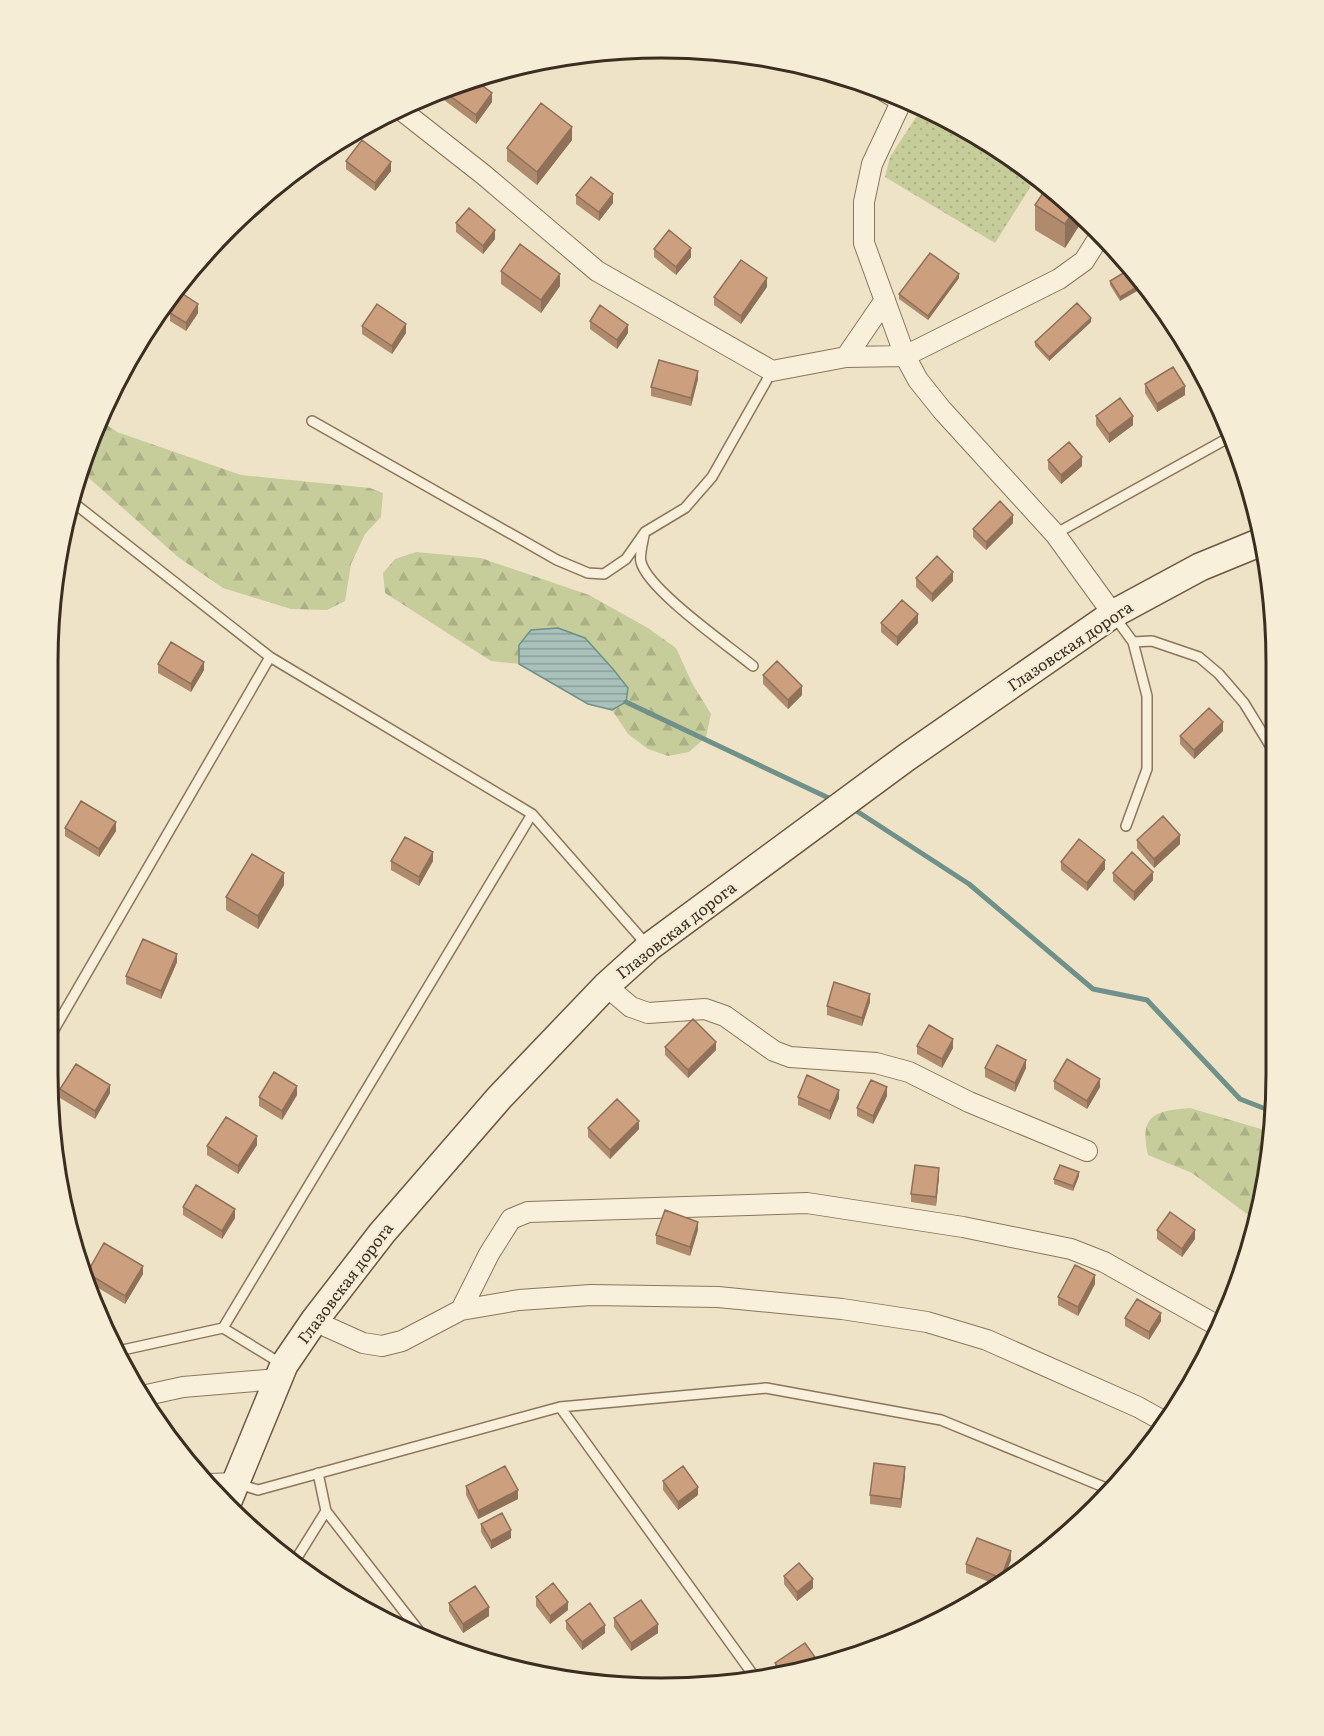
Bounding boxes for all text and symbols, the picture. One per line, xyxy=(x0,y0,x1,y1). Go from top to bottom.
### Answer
street label: Глазовская дорога xyxy=(1002,594,1137,696)
street label: Глазовская дорога xyxy=(610,874,741,984)
street label: Глазовская дорога xyxy=(291,1216,398,1348)

